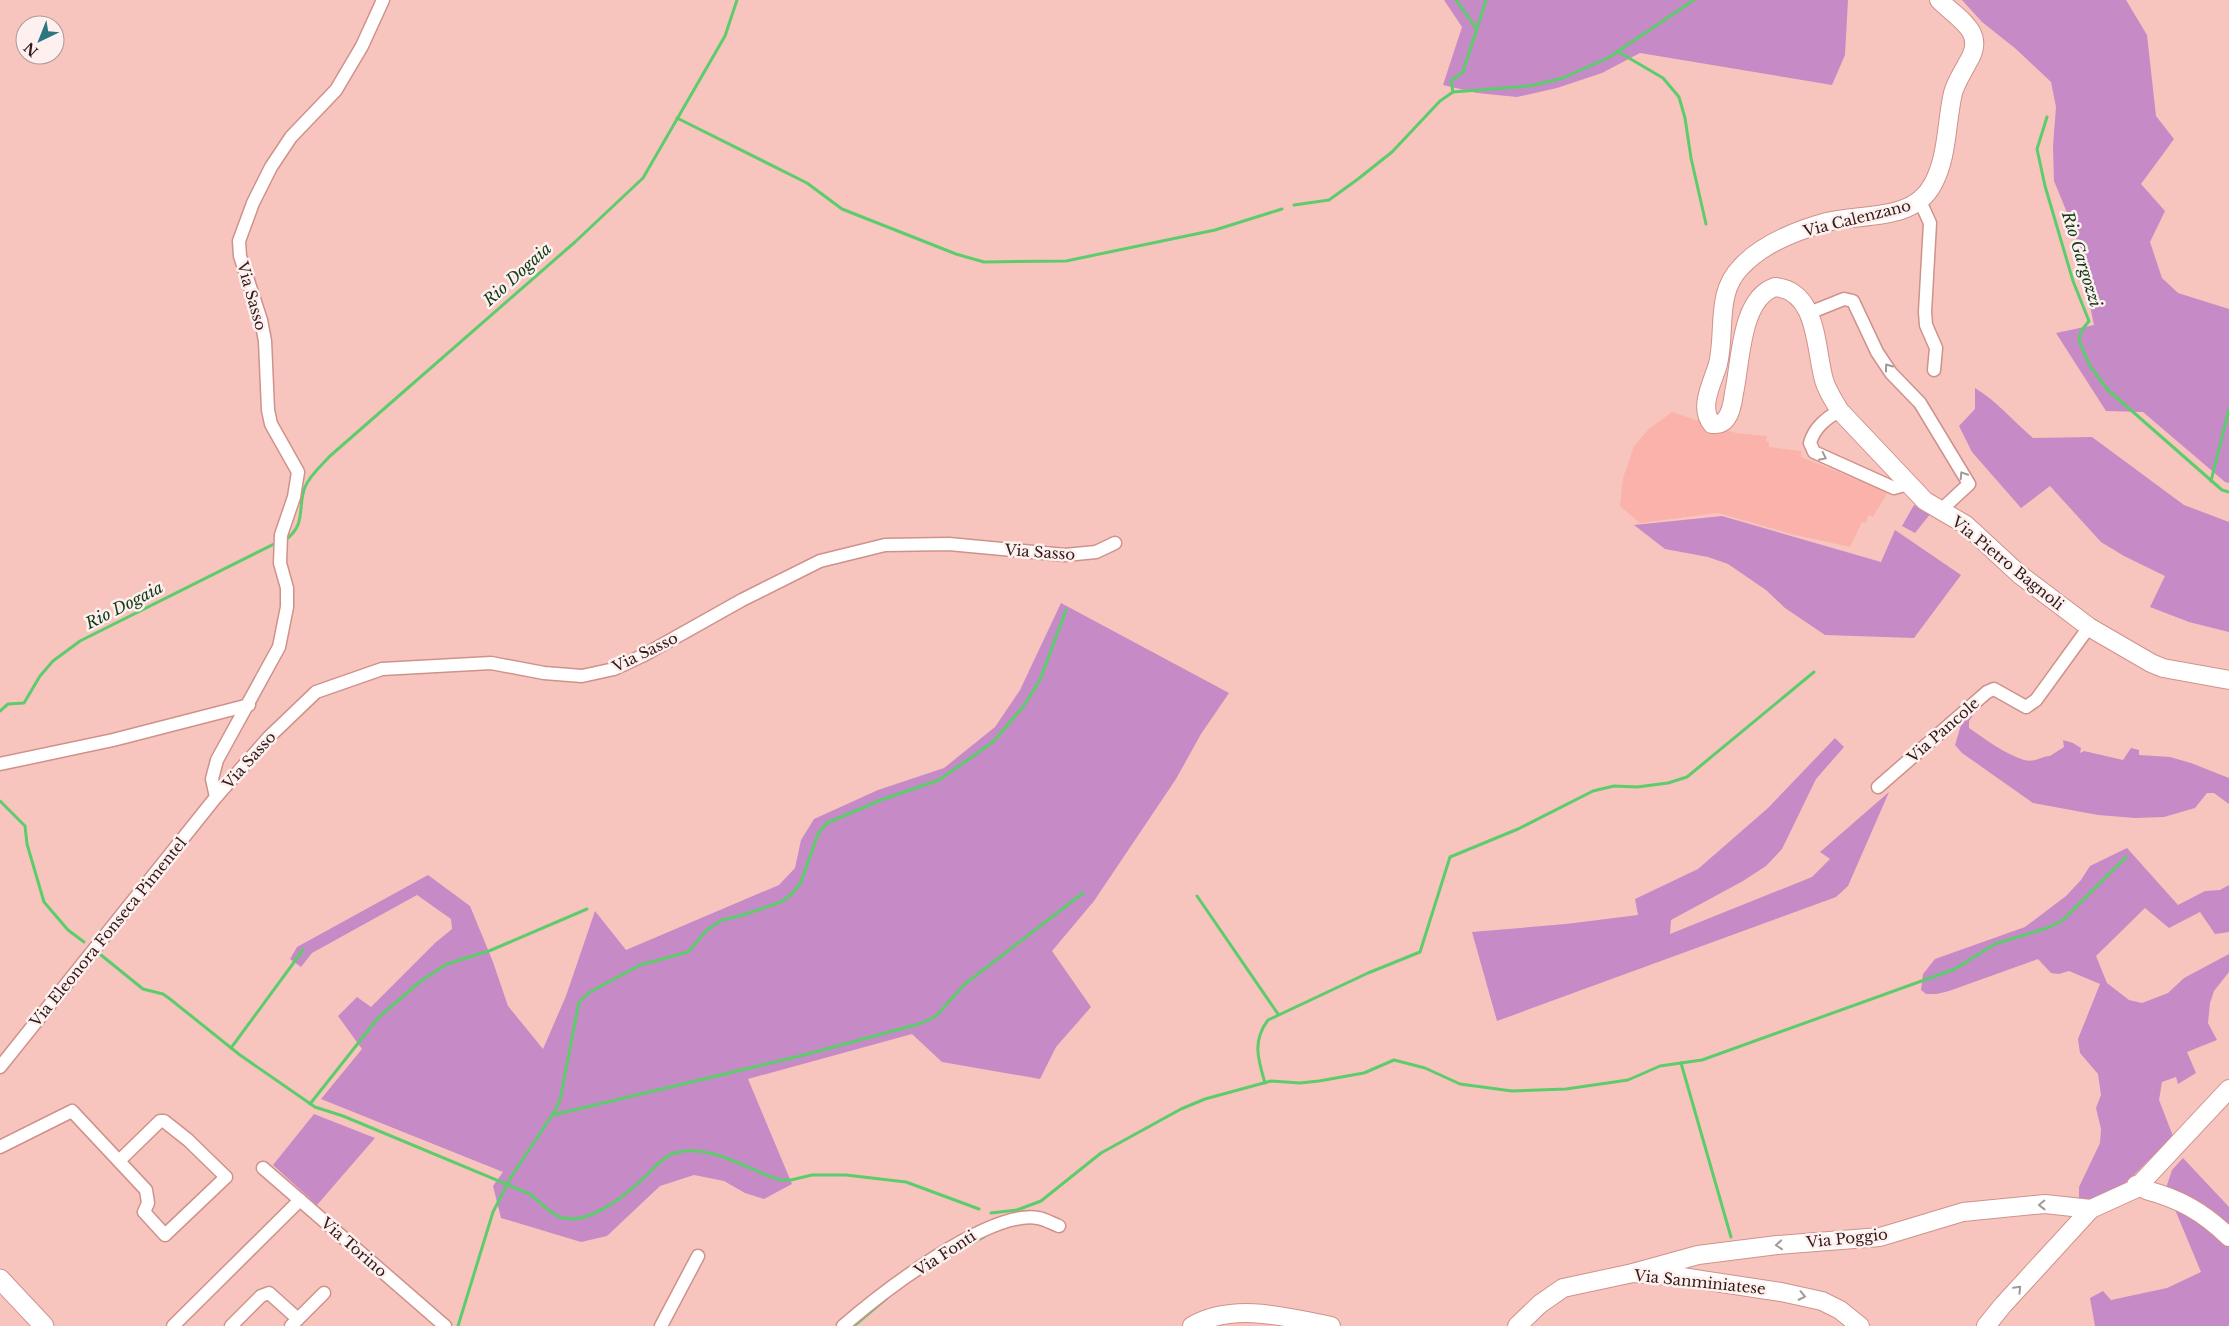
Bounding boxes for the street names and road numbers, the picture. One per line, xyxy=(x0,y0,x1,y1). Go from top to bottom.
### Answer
street label: Via Calenzano xyxy=(1800,195,1913,241)
street label: Via Sasso xyxy=(233,258,271,333)
street label: Via Pietro Bagnoli xyxy=(1947,511,2068,614)
street label: Via Sasso xyxy=(1003,540,1076,564)
street label: Via Sasso xyxy=(608,628,681,676)
street label: Via Pancole xyxy=(1902,694,1983,767)
street label: Via Sasso xyxy=(218,727,280,793)
street label: Via Eleonora Fonseca Pimentel xyxy=(25,833,190,1031)
street label: Via Torino xyxy=(316,1212,391,1281)
street label: Via Poggio xyxy=(1804,1224,1889,1252)
street label: Via Fonti xyxy=(910,1226,979,1280)
street label: Via Sanminiatese xyxy=(1632,1266,1767,1298)

